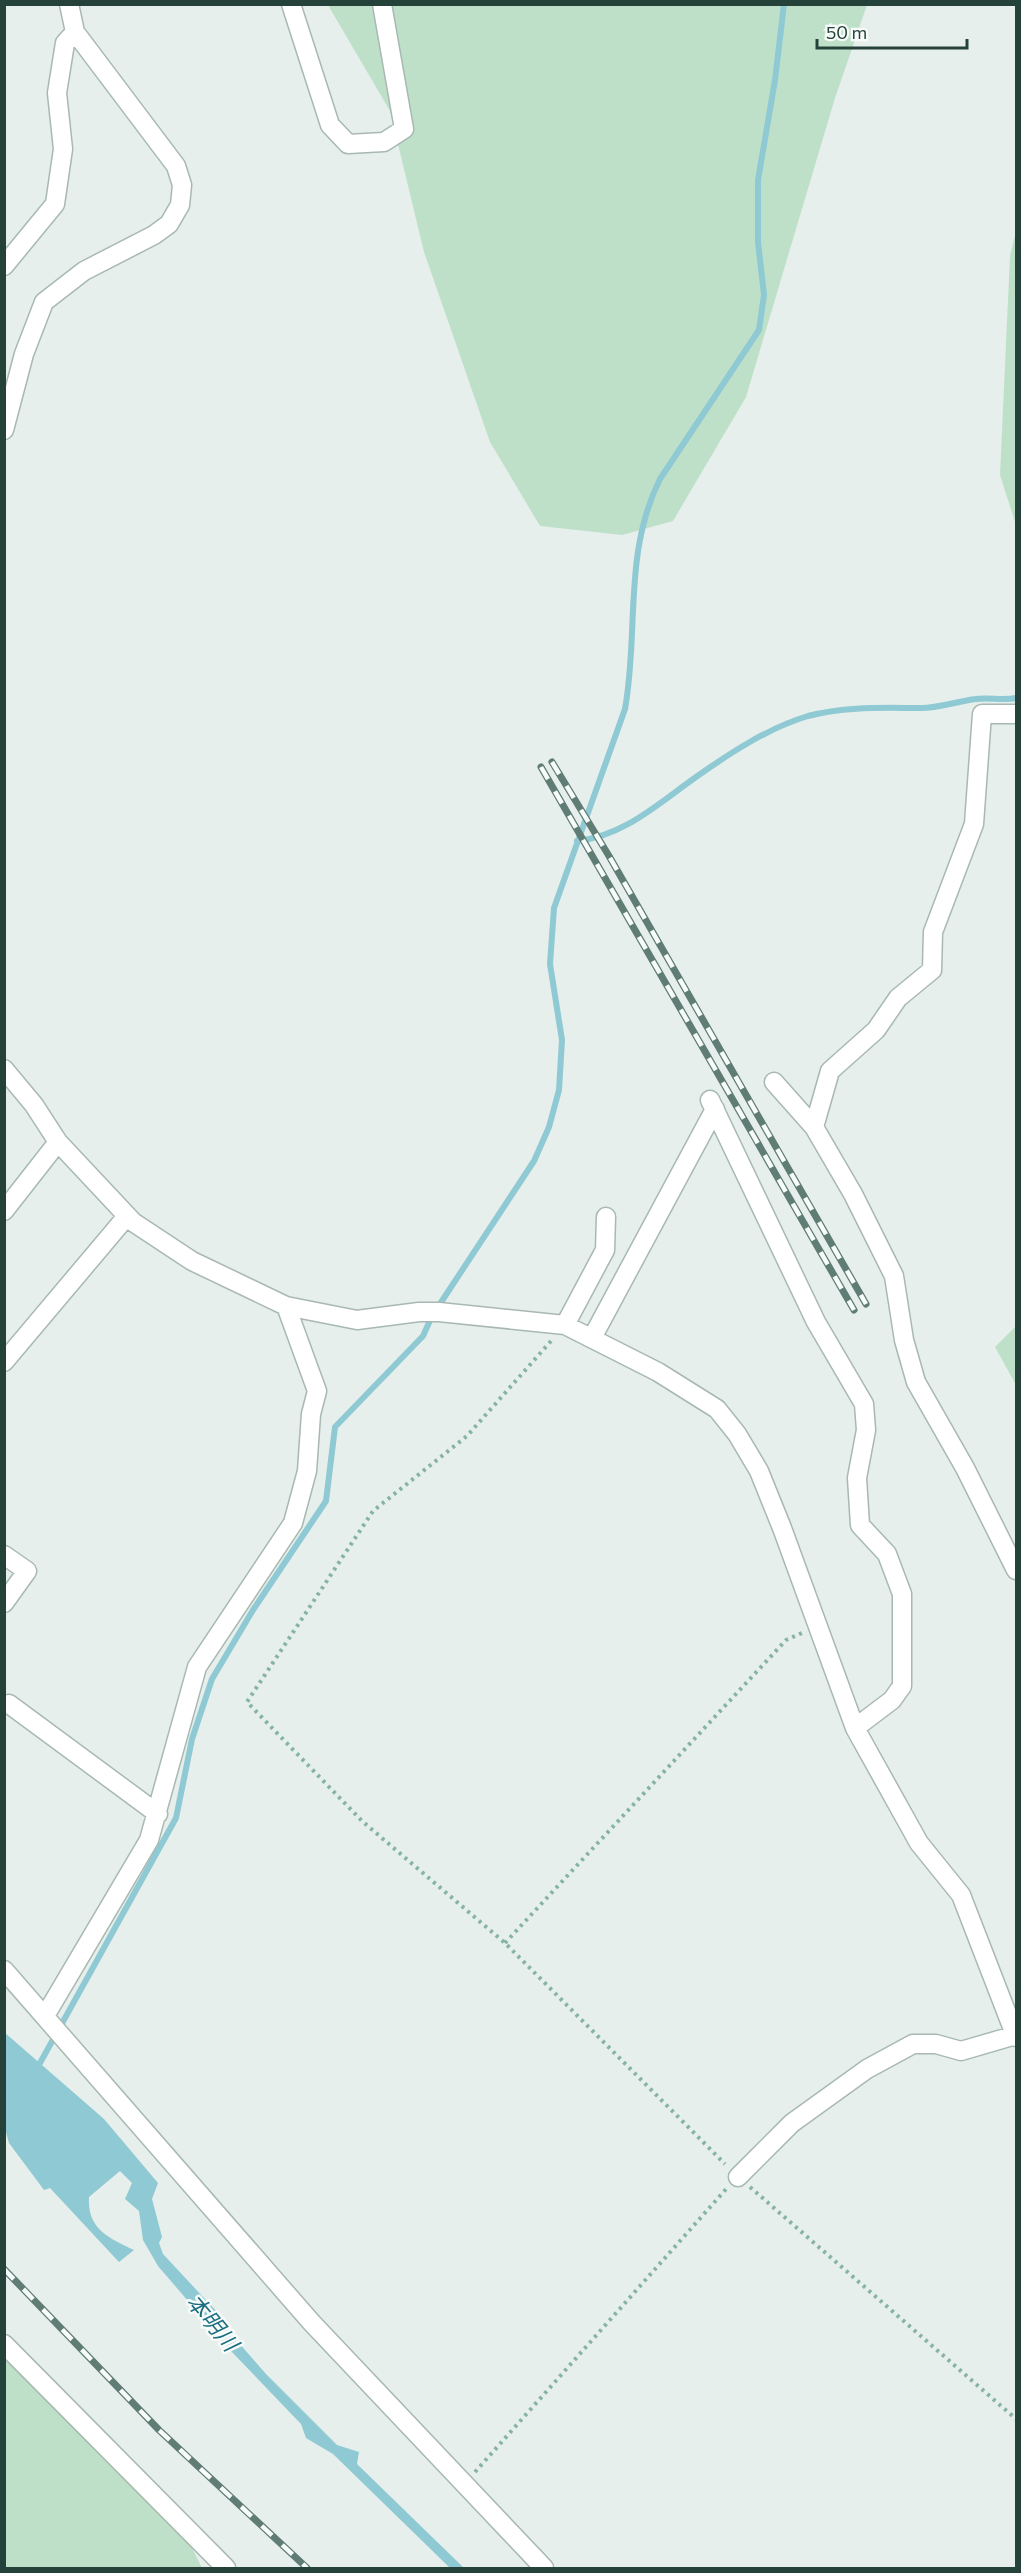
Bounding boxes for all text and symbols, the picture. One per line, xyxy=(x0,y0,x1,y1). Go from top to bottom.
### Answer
scale bar xyxy=(817,12,967,50)
text: 50 m xyxy=(826,21,867,43)
water label: 本明川 xyxy=(181,2288,246,2357)

